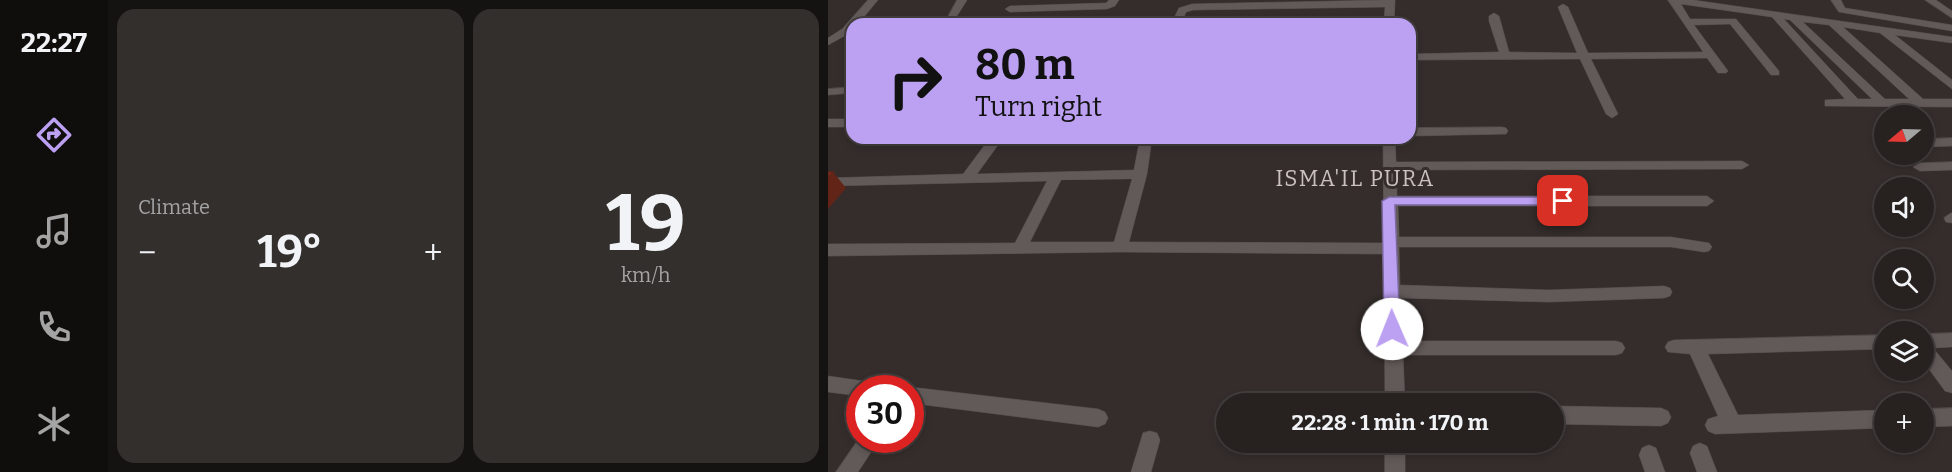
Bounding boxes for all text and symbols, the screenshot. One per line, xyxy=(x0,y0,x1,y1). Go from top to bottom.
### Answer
text: 22:27 xyxy=(21,27,87,59)
text: 80 m xyxy=(975,40,1075,90)
icon: right xyxy=(876,42,954,120)
text: Turn right xyxy=(975,91,1102,123)
north arrow xyxy=(1874,105,1934,165)
map controls xyxy=(1874,105,1934,453)
icon: directions xyxy=(33,114,75,156)
district label: ISMA'IL PURA xyxy=(1275,165,1435,192)
pin xyxy=(1537,175,1588,226)
text: 19 xyxy=(606,177,686,271)
button: sound xyxy=(1874,177,1934,237)
icon: arrive xyxy=(1546,184,1579,217)
text: Climate xyxy=(138,195,210,219)
icon: music xyxy=(33,210,75,252)
text: 19° xyxy=(257,225,323,279)
text: − xyxy=(138,233,156,273)
text: + xyxy=(424,233,442,273)
button: search xyxy=(1874,249,1934,309)
text: km/h xyxy=(621,263,671,287)
position arrow xyxy=(1360,297,1424,361)
icon: phone xyxy=(33,306,75,348)
button: layers xyxy=(1874,321,1934,381)
speed limit sign: 30 xyxy=(846,375,924,453)
button: + xyxy=(1874,393,1934,453)
icon: climate xyxy=(33,403,75,445)
text: 22:28 · 1 min · 170 m xyxy=(1292,409,1488,436)

